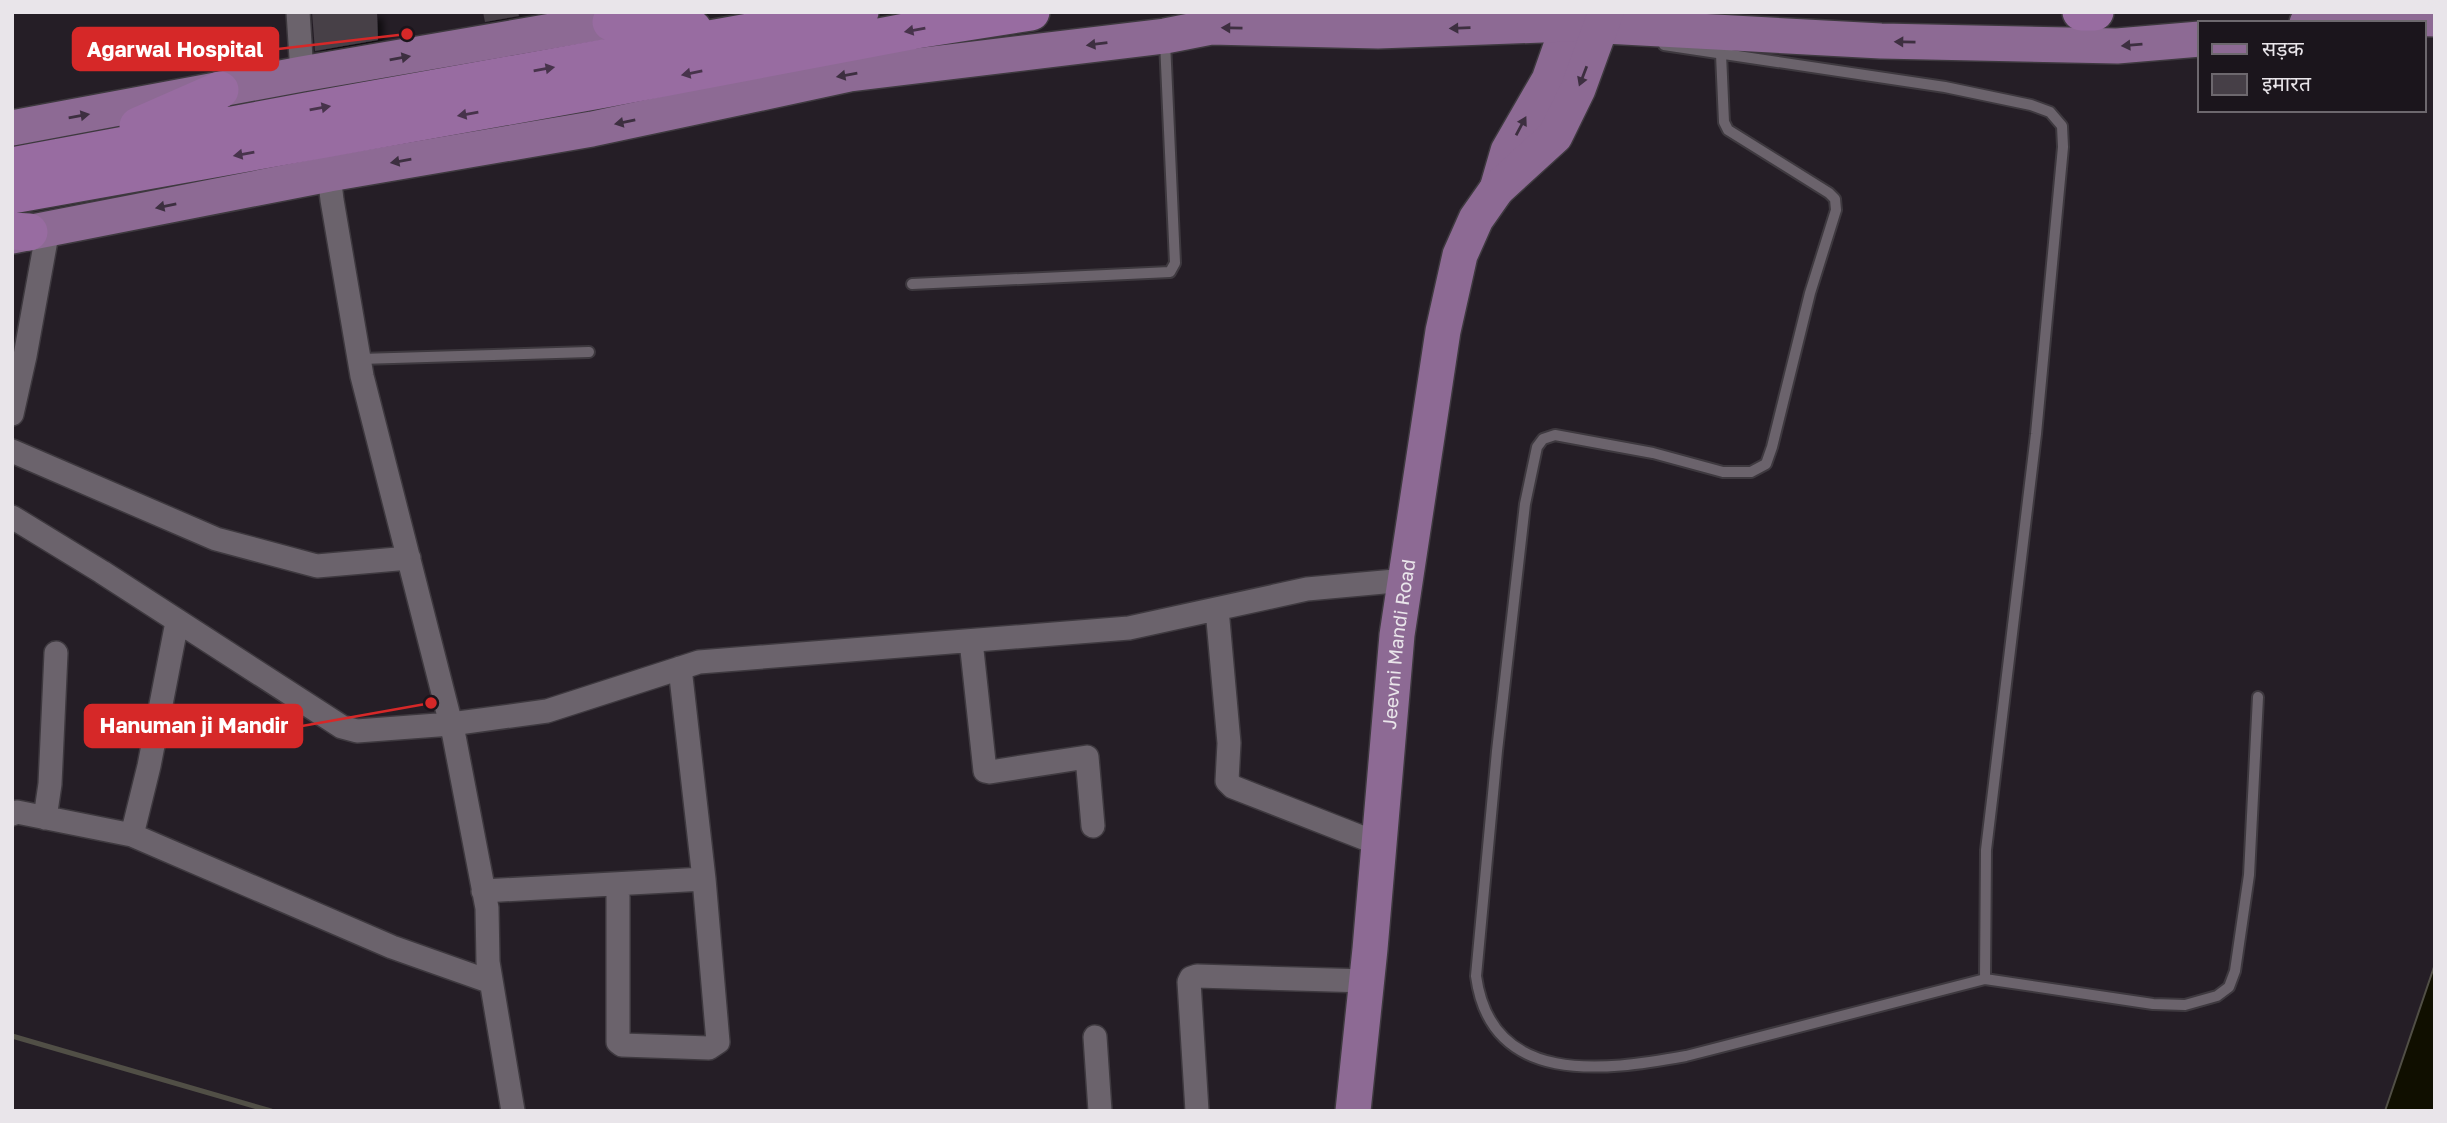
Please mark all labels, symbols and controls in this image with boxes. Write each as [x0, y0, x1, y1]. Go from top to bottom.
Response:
legend [2198, 21, 2426, 112]
one-way arrow [1221, 22, 1243, 34]
one-way arrow [1449, 23, 1471, 34]
one-way arrow [904, 25, 926, 36]
callout: Agarwal Hospital [73, 28, 278, 70]
text: सड़क [2262, 35, 2304, 61]
text: Agarwal Hospital [87, 36, 263, 62]
one-way arrow [1894, 36, 1916, 48]
one-way arrow [1086, 39, 1108, 50]
one-way arrow [2121, 40, 2143, 51]
one-way arrow [389, 52, 411, 63]
one-way arrow [533, 63, 555, 74]
one-way arrow [1577, 66, 1588, 87]
one-way arrow [681, 67, 703, 78]
one-way arrow [836, 70, 858, 81]
text: इमारत [2262, 70, 2312, 96]
one-way arrow [309, 103, 331, 114]
one-way arrow [457, 109, 479, 120]
one-way arrow [68, 110, 90, 121]
one-way arrow [1515, 115, 1527, 135]
one-way arrow [614, 117, 636, 128]
one-way arrow [233, 149, 255, 160]
one-way arrow [390, 156, 412, 167]
one-way arrow [155, 200, 177, 211]
street label: Jeevni Mandi Road [1377, 557, 1419, 730]
callout: Hanuman ji Mandir [85, 705, 302, 747]
text: Hanuman ji Mandir [99, 712, 289, 738]

